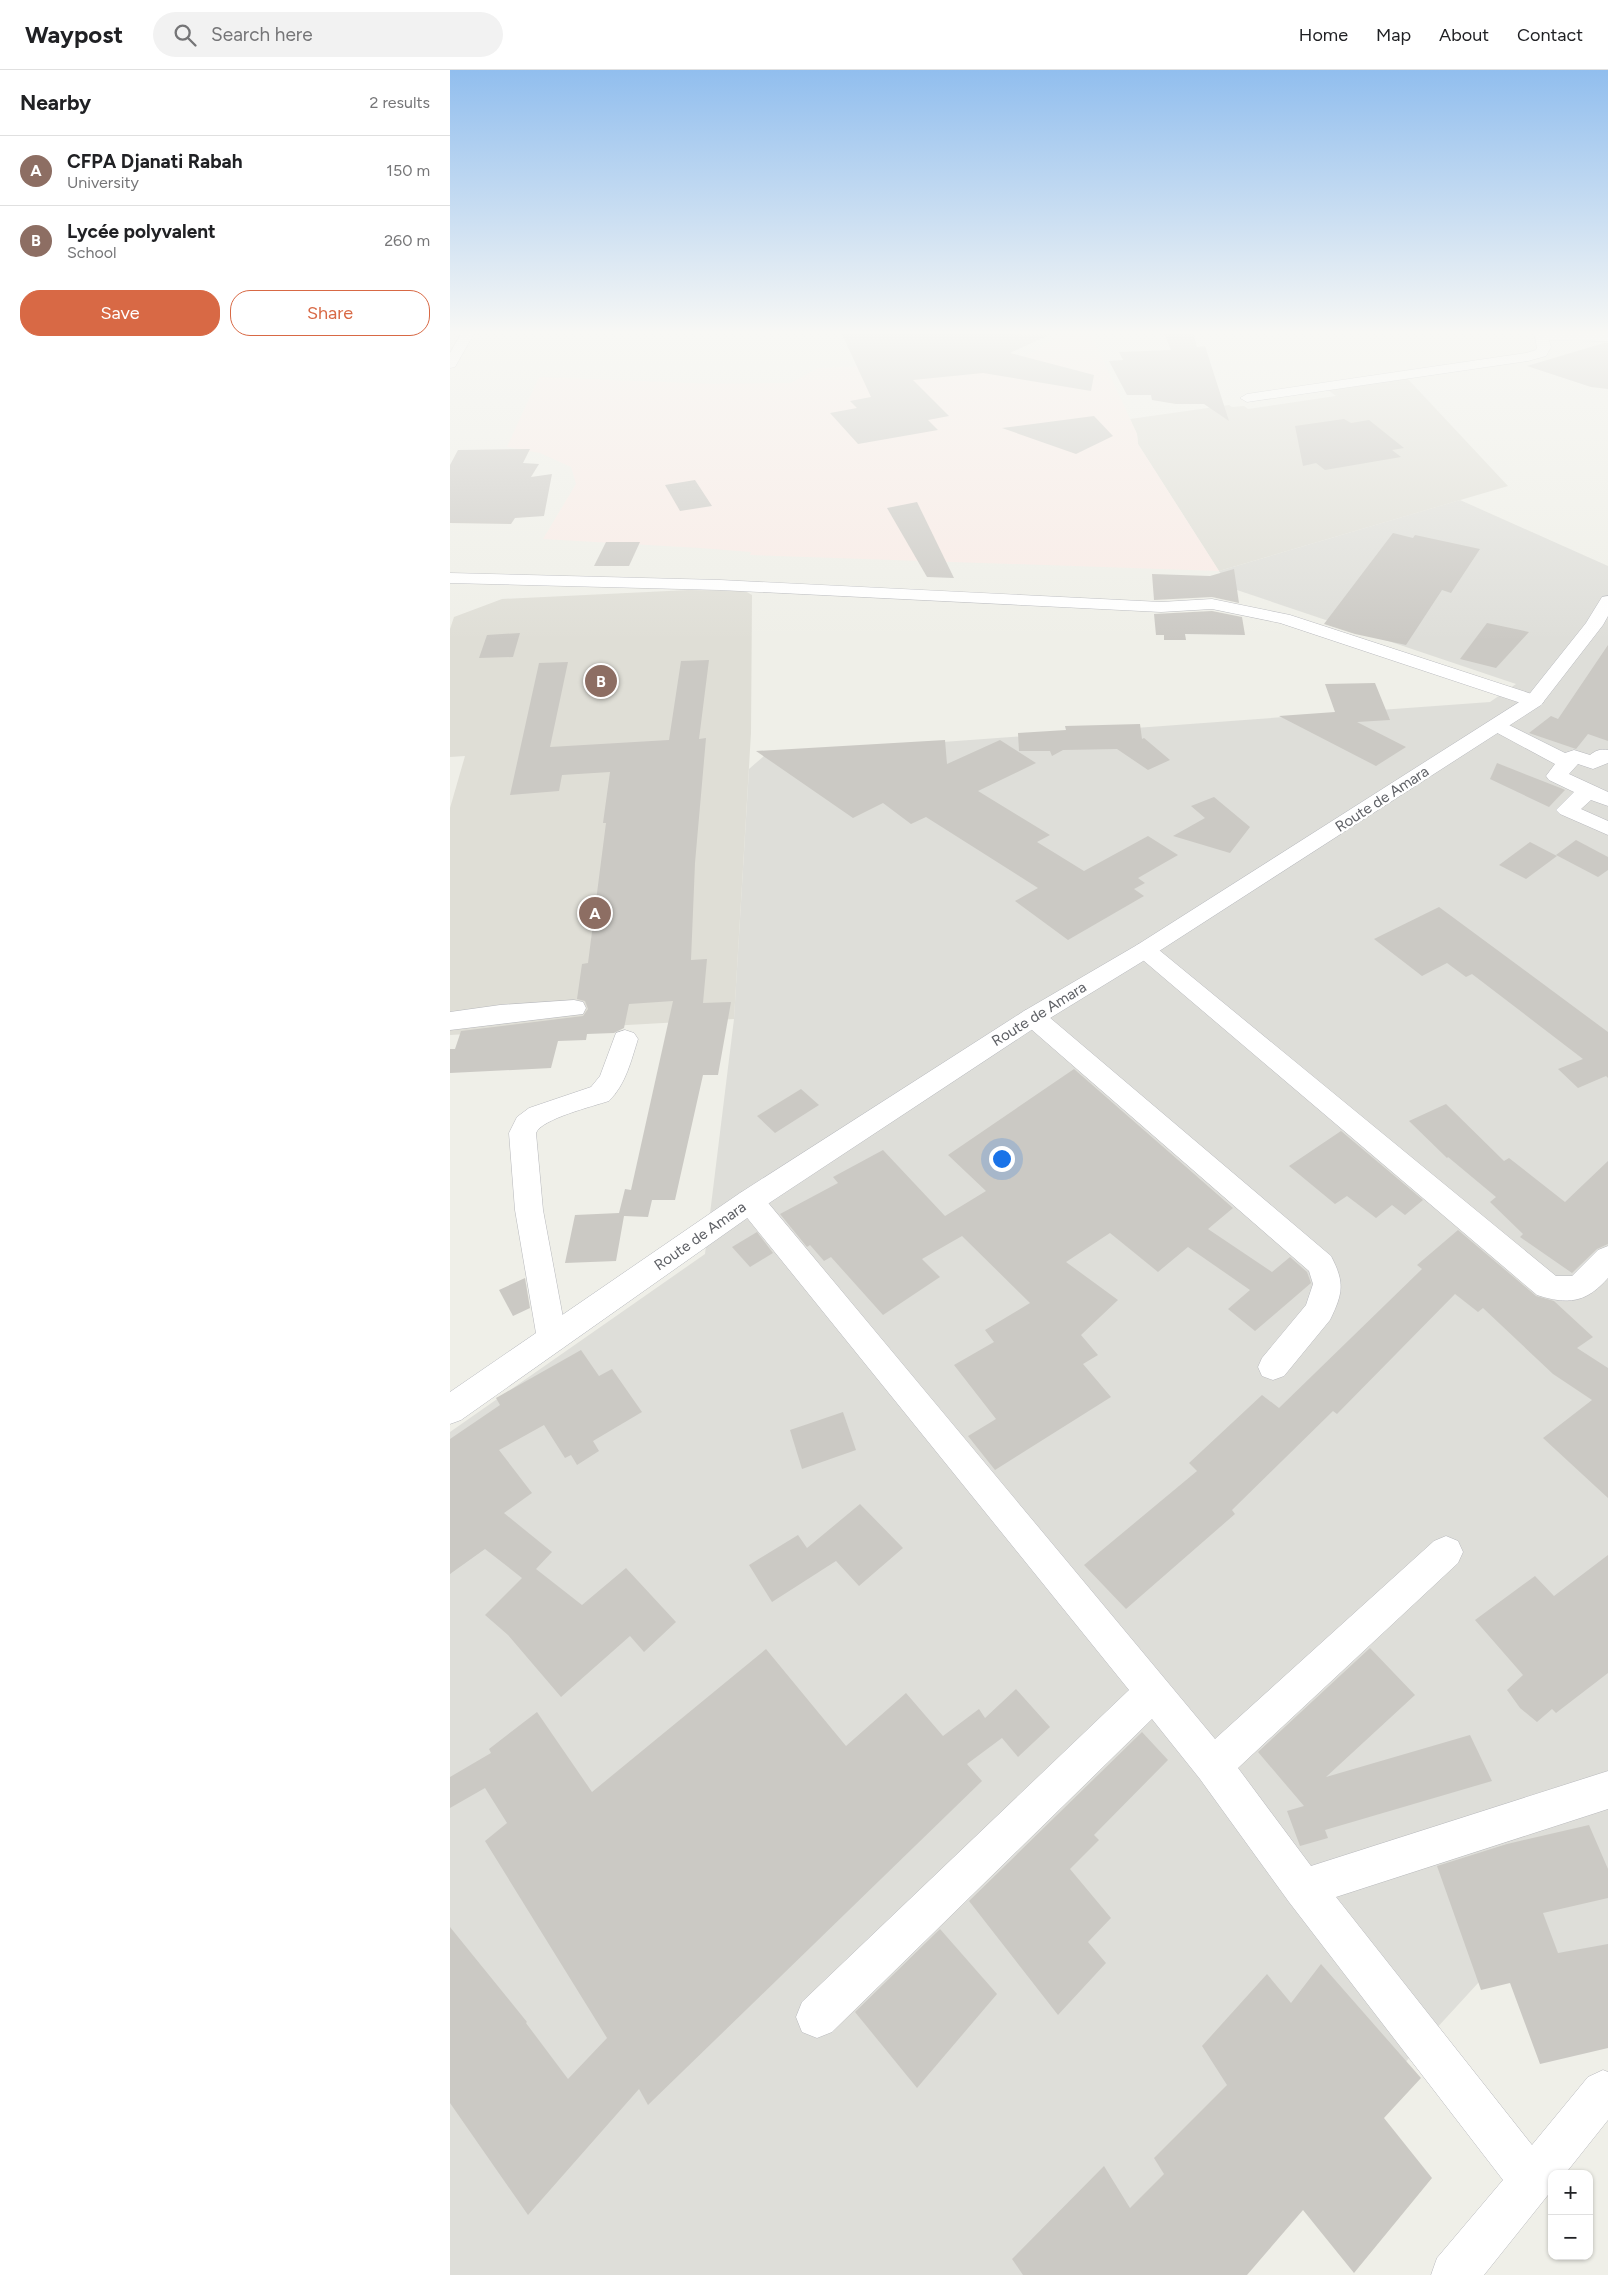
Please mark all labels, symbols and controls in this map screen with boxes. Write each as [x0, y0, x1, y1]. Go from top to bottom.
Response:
search box [153, 12, 503, 57]
text: Waypost [25, 20, 123, 49]
icon: search [171, 21, 199, 49]
text: Search here [211, 23, 313, 46]
text: Home [1299, 24, 1348, 46]
text: Map [1376, 24, 1411, 46]
text: About [1439, 24, 1489, 46]
text: Contact [1517, 24, 1583, 46]
text: Nearby [20, 90, 91, 115]
text: 2 results [370, 93, 430, 112]
text: CFPA Djanati Rabah [67, 150, 243, 173]
text: A [30, 161, 42, 180]
text: 150 m [386, 161, 430, 180]
text: University [67, 173, 139, 192]
text: Lycée polyvalent [67, 220, 216, 243]
text: B [31, 231, 41, 250]
text: 260 m [384, 231, 430, 250]
text: School [67, 243, 117, 262]
button: Save [20, 290, 220, 336]
button: Share [230, 290, 430, 336]
pin: B [585, 662, 617, 700]
street label: Route de Amara [1332, 762, 1432, 836]
pin: A [579, 894, 611, 932]
street label: Route de Amara [988, 978, 1090, 1050]
your location [989, 1146, 1015, 1172]
street label: Route de Amara [651, 1198, 749, 1274]
map controls [1548, 2170, 1593, 2260]
button: + [1548, 2170, 1593, 2215]
button: − [1548, 2215, 1593, 2260]

